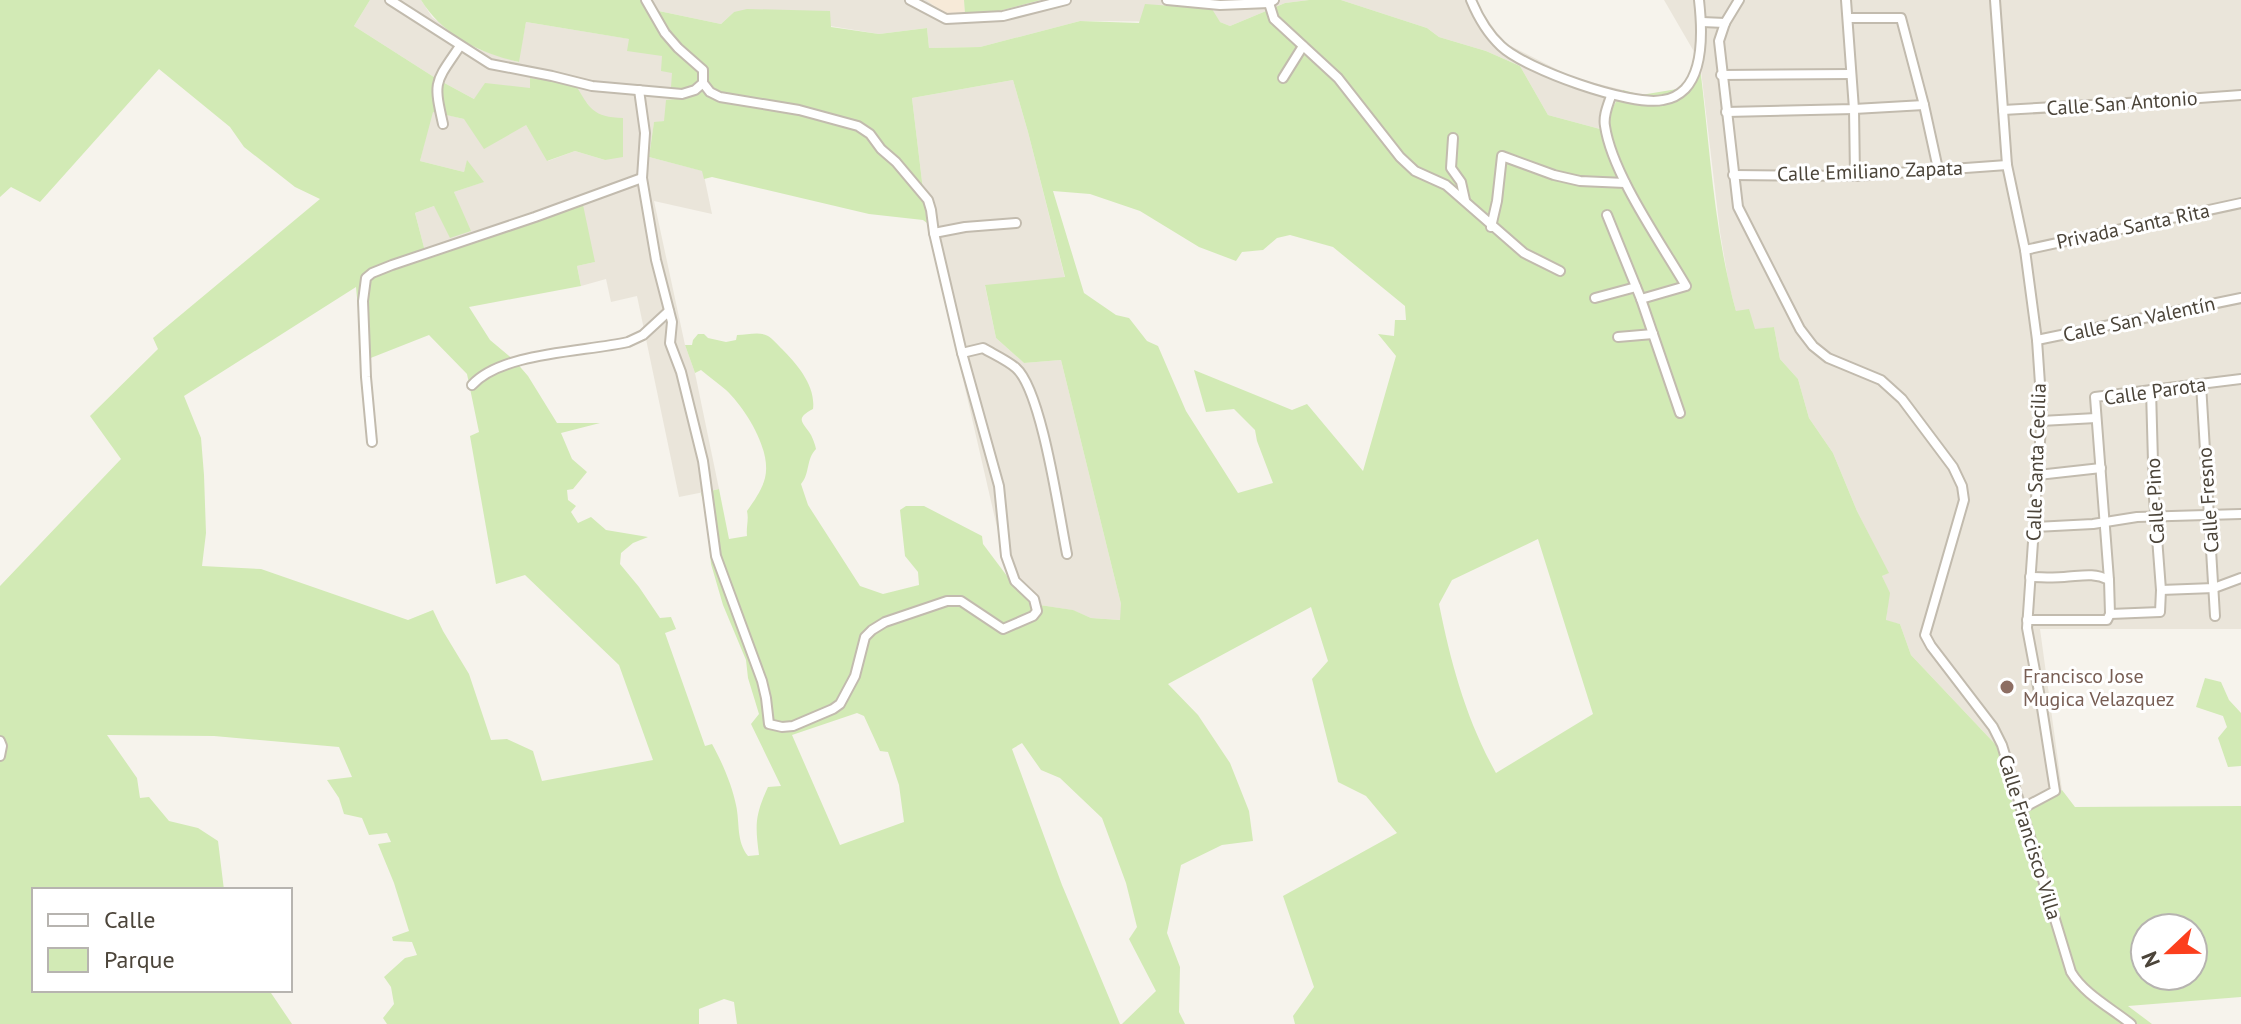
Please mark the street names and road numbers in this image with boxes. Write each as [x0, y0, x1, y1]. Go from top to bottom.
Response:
street label: Calle San Antonio [2046, 85, 2198, 121]
street label: Calle Emiliano Zapata [1777, 155, 1963, 187]
street label: Privada Santa Rita [2054, 197, 2212, 255]
street label: Calle San Valentín [2061, 290, 2217, 348]
street label: Calle Parota [2102, 371, 2208, 411]
street label: Calle Santa Cecilia [2020, 383, 2052, 541]
street label: Calle Fresno [2191, 446, 2225, 554]
street label: Calle Pino [2140, 457, 2170, 545]
street label: Calle Francisco Villa [1993, 751, 2067, 923]

